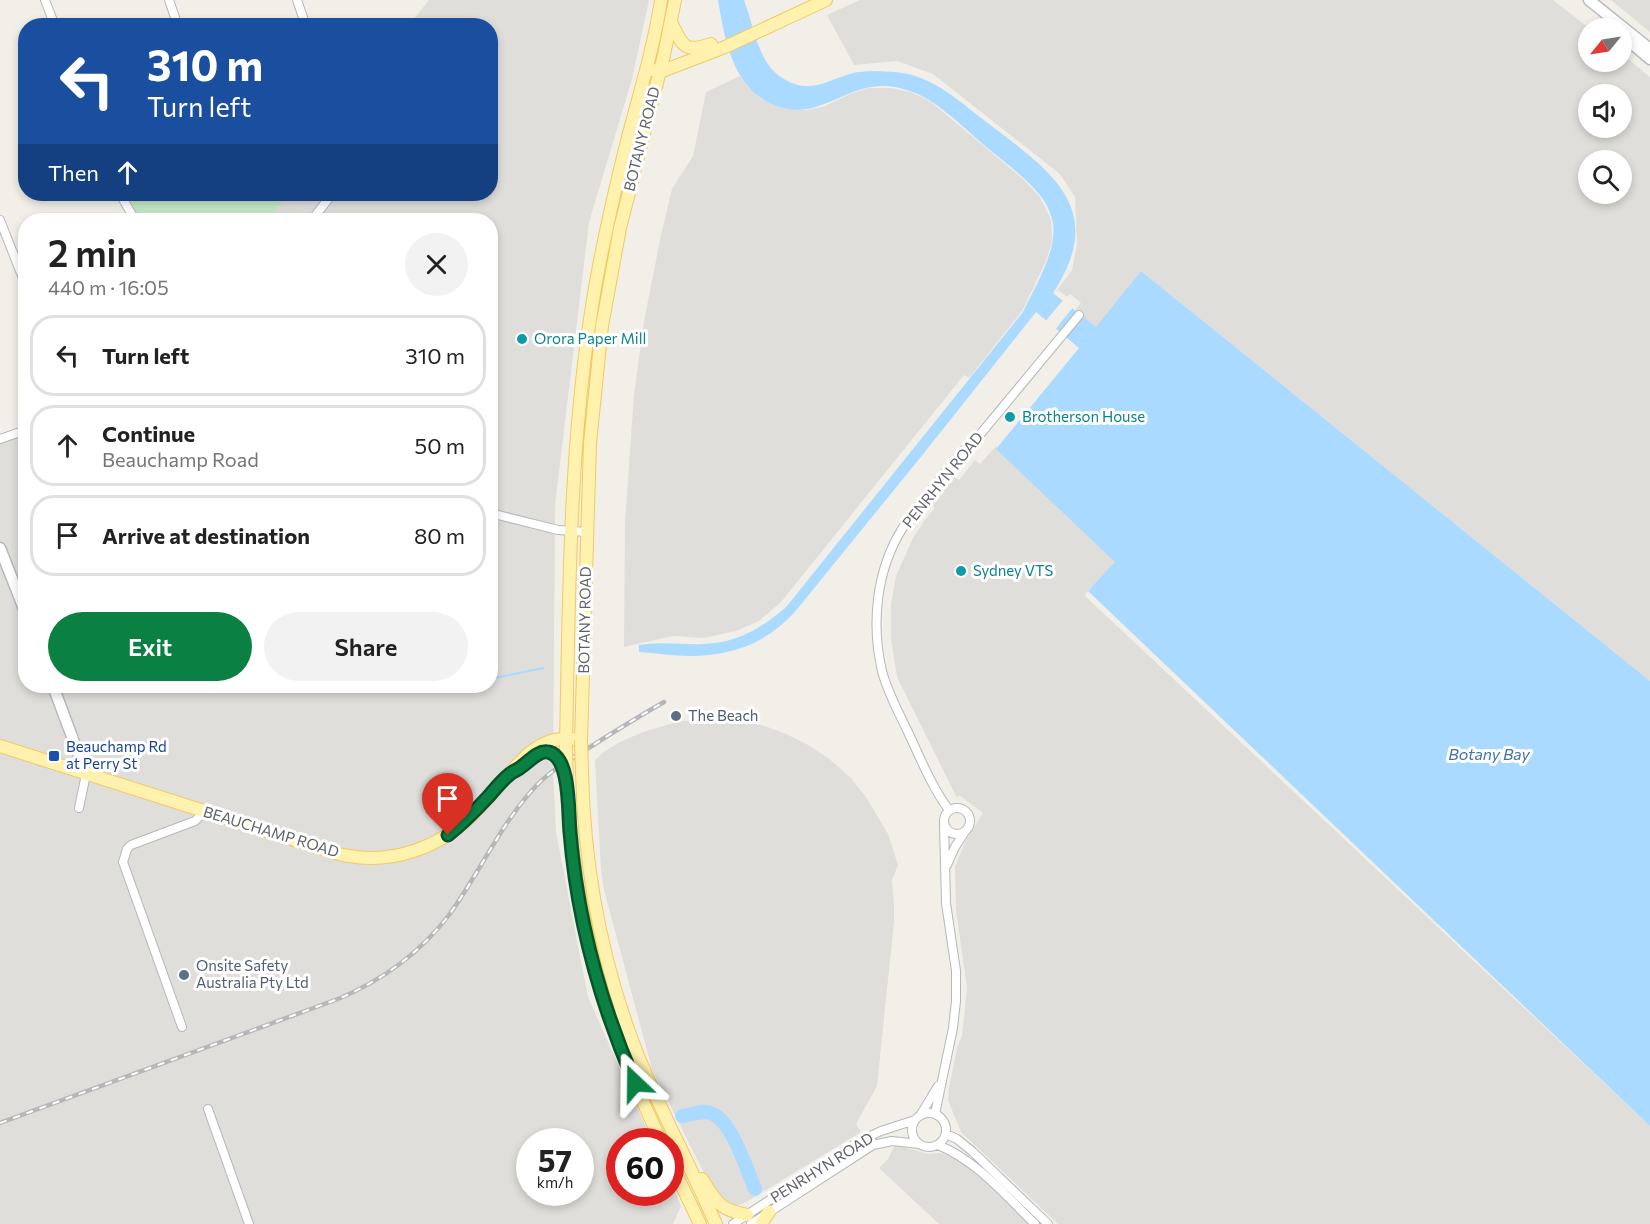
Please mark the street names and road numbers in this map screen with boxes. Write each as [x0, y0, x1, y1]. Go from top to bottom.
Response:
street label: BOTANY ROAD [619, 85, 663, 193]
street label: PENRHYN ROAD [898, 428, 986, 531]
street label: BOTANY ROAD [574, 566, 594, 674]
street label: BEAUCHAMP ROAD [201, 802, 341, 860]
street label: PENRHYN ROAD [767, 1128, 876, 1206]

